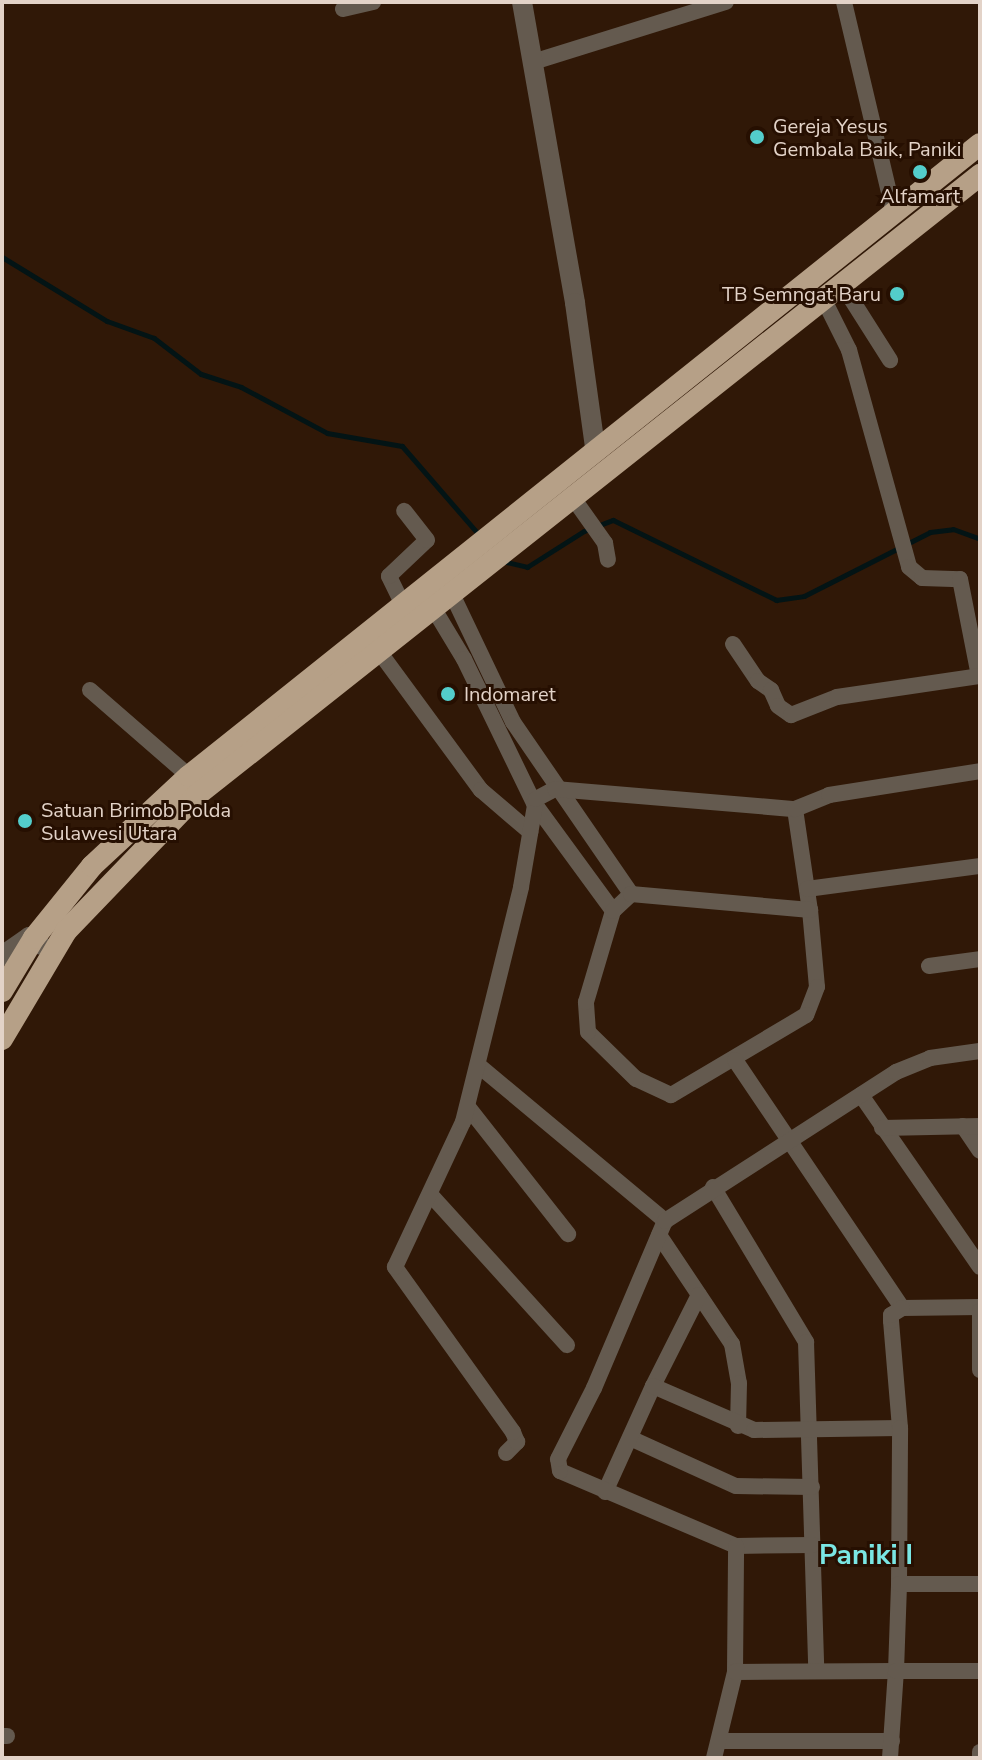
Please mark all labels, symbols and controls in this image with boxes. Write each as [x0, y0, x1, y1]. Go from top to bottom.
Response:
place label: Gereja Yesus Gembala Baik, Paniki [773, 114, 961, 161]
marker: Gereja Yesus Gembala Baik, Paniki [748, 128, 766, 146]
marker: Alfamart [911, 163, 929, 181]
place label: Alfamart [880, 184, 960, 208]
place label: TB Semngat Baru [722, 282, 881, 306]
marker: TB Semngat Baru [888, 285, 906, 303]
place label: Indomaret [464, 682, 556, 706]
marker: Indomaret [439, 685, 457, 703]
place label: Satuan Brimob Polda Sulawesi Utara [41, 798, 231, 845]
marker: Satuan Brimob Polda Sulawesi Utara [16, 812, 34, 830]
district label: Paniki I [819, 1538, 913, 1572]

